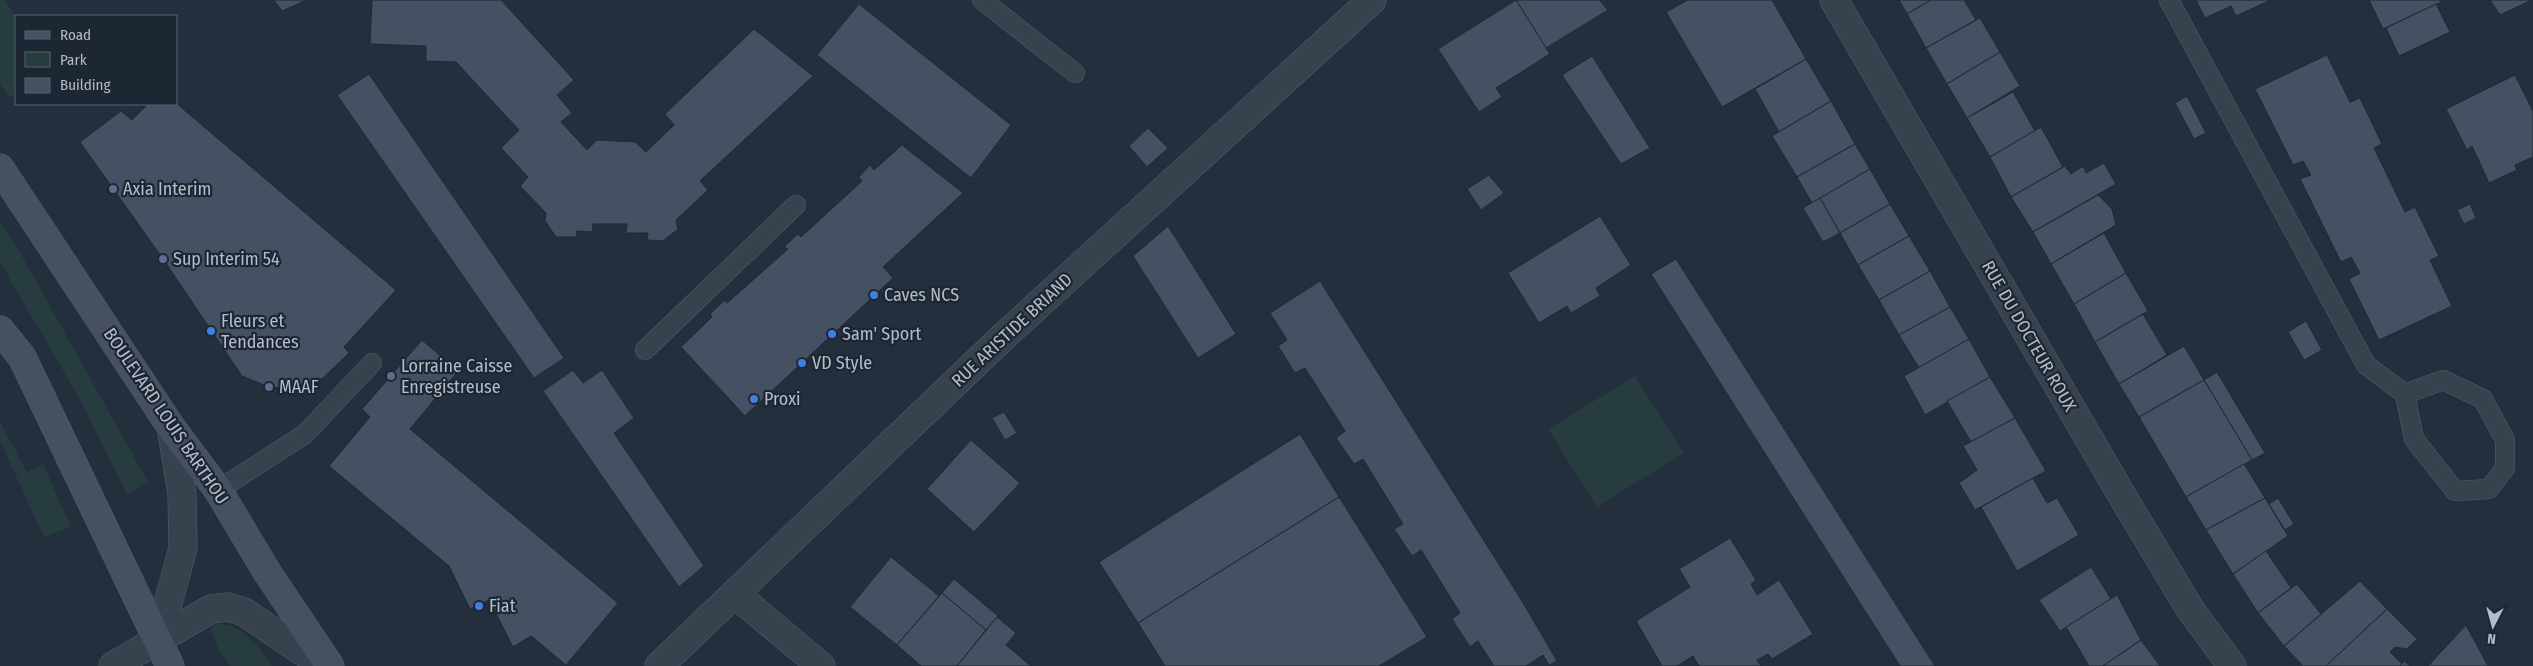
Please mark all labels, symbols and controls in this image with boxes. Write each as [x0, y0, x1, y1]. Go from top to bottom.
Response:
legend [15, 15, 178, 105]
text: Road [60, 26, 91, 44]
text: Park [60, 51, 87, 69]
text: Building [60, 76, 111, 94]
place label: Axia Interim [123, 178, 211, 200]
marker: Axia Interim [107, 183, 119, 195]
place label: Sup Interim 54 [173, 248, 280, 270]
marker: Sup Interim 54 [157, 253, 169, 265]
street label: RUE DU DOCTEUR ROUX [1977, 257, 2081, 416]
street label: RUE ARISTIDE BRIAND [947, 268, 1077, 392]
place label: Caves NCS [884, 284, 959, 306]
marker: Caves NCS [868, 289, 880, 301]
place label: Fleurs et Tendances [221, 310, 299, 353]
place label: Sam' Sport [842, 323, 922, 345]
street label: BOULEVARD LOUIS BARTHOU [99, 324, 233, 508]
marker: Fleurs et Tendances [205, 325, 217, 337]
marker: Sam' Sport [826, 328, 838, 340]
place label: VD Style [812, 352, 872, 374]
place label: Lorraine Caisse Enregistreuse [401, 355, 513, 398]
marker: VD Style [796, 357, 808, 369]
marker: Lorraine Caisse Enregistreuse [385, 370, 397, 382]
place label: MAAF [279, 376, 319, 398]
marker: MAAF [263, 381, 275, 393]
place label: Proxi [764, 388, 801, 410]
marker: Proxi [748, 393, 760, 405]
place label: Fiat [489, 595, 516, 617]
marker: Fiat [473, 600, 485, 612]
north arrow [2468, 601, 2518, 651]
text: N [2487, 630, 2497, 647]

